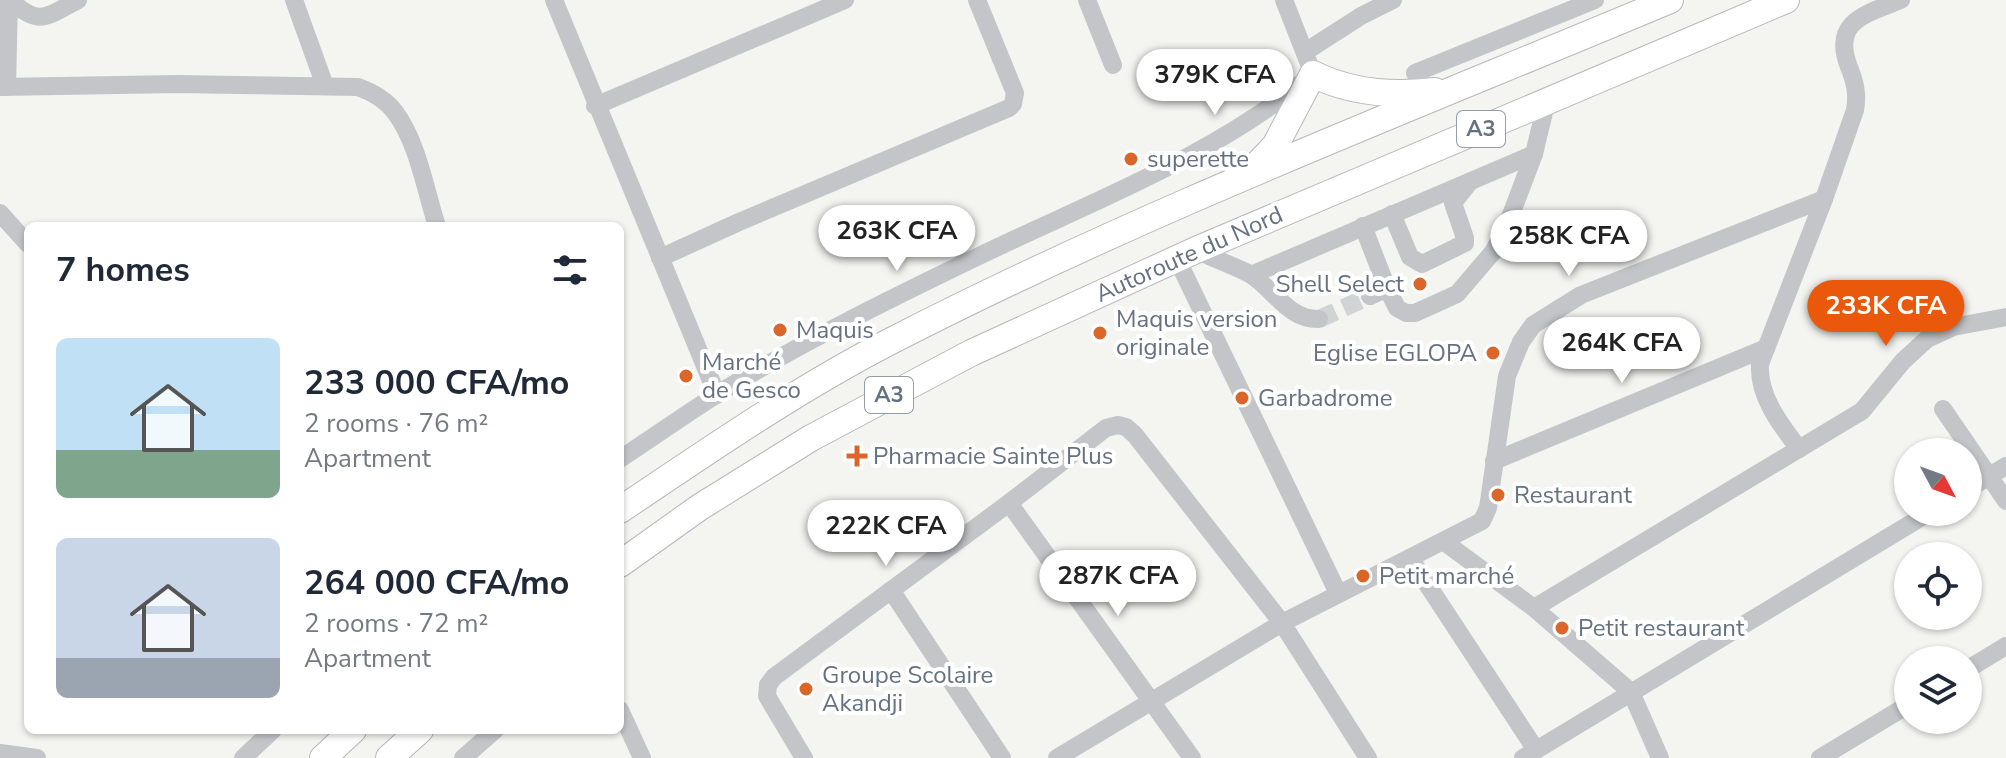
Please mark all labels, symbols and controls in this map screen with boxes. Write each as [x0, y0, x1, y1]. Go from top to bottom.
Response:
pin: 379K CFA [1132, 49, 1298, 117]
text: 379K CFA [1154, 57, 1276, 92]
road number: A3 [1457, 111, 1505, 147]
place label: superette [1147, 143, 1249, 175]
marker: superette [1122, 150, 1140, 168]
street label: Autoroute du Nord [1090, 198, 1288, 310]
pin: 263K CFA [814, 205, 980, 273]
pin: 258K CFA [1486, 210, 1652, 278]
text: 263K CFA [836, 213, 958, 248]
text: 258K CFA [1508, 218, 1630, 253]
text: 7 homes [56, 247, 190, 293]
icon: filters [548, 248, 592, 292]
place label: Shell Select [1276, 268, 1405, 300]
marker: Shell Select [1411, 275, 1429, 293]
pin: 233K CFA [1803, 280, 1969, 348]
text: 233K CFA [1825, 288, 1947, 323]
place label: Maquis version originale [1116, 303, 1278, 363]
place label: Maquis [796, 314, 874, 346]
pin: 264K CFA [1539, 317, 1705, 385]
marker: Maquis [771, 321, 789, 339]
marker: Maquis version originale [1091, 324, 1109, 342]
text: 264K CFA [1561, 325, 1683, 360]
place label: Eglise EGLOPA [1313, 337, 1477, 369]
marker: Eglise EGLOPA [1484, 344, 1502, 362]
place label: Marché de Gesco [702, 346, 801, 406]
text: 233 000 CFA/mo [304, 360, 569, 406]
marker: Marché de Gesco [677, 367, 695, 385]
icon: home [120, 370, 216, 466]
road number: A3 [865, 377, 913, 413]
place label: Garbadrome [1258, 382, 1393, 414]
marker: Garbadrome [1233, 389, 1251, 407]
text: 2 rooms · 76 m² [304, 406, 488, 441]
north arrow [1894, 438, 1982, 526]
map controls [1894, 438, 1982, 734]
place label: Pharmacie Sainte Plus [873, 440, 1113, 472]
text: Apartment [304, 441, 431, 476]
marker: Pharmacie Sainte Plus [848, 447, 866, 465]
place label: Restaurant [1514, 479, 1632, 511]
marker: Restaurant [1489, 486, 1507, 504]
pin: 222K CFA [803, 500, 969, 568]
text: 222K CFA [825, 508, 947, 543]
button: locate [1894, 542, 1982, 630]
pin: 287K CFA [1035, 550, 1201, 618]
text: 287K CFA [1057, 558, 1179, 593]
text: 264 000 CFA/mo [304, 560, 569, 606]
place label: Petit marché [1379, 560, 1514, 592]
marker: Petit marché [1354, 567, 1372, 585]
icon: home [120, 570, 216, 666]
text: 2 rooms · 72 m² [304, 606, 488, 641]
place label: Petit restaurant [1578, 612, 1745, 644]
marker: Petit restaurant [1553, 619, 1571, 637]
text: Apartment [304, 641, 431, 676]
button: layers [1894, 646, 1982, 734]
place label: Groupe Scolaire Akandji [822, 659, 993, 719]
marker: Groupe Scolaire Akandji [797, 680, 815, 698]

